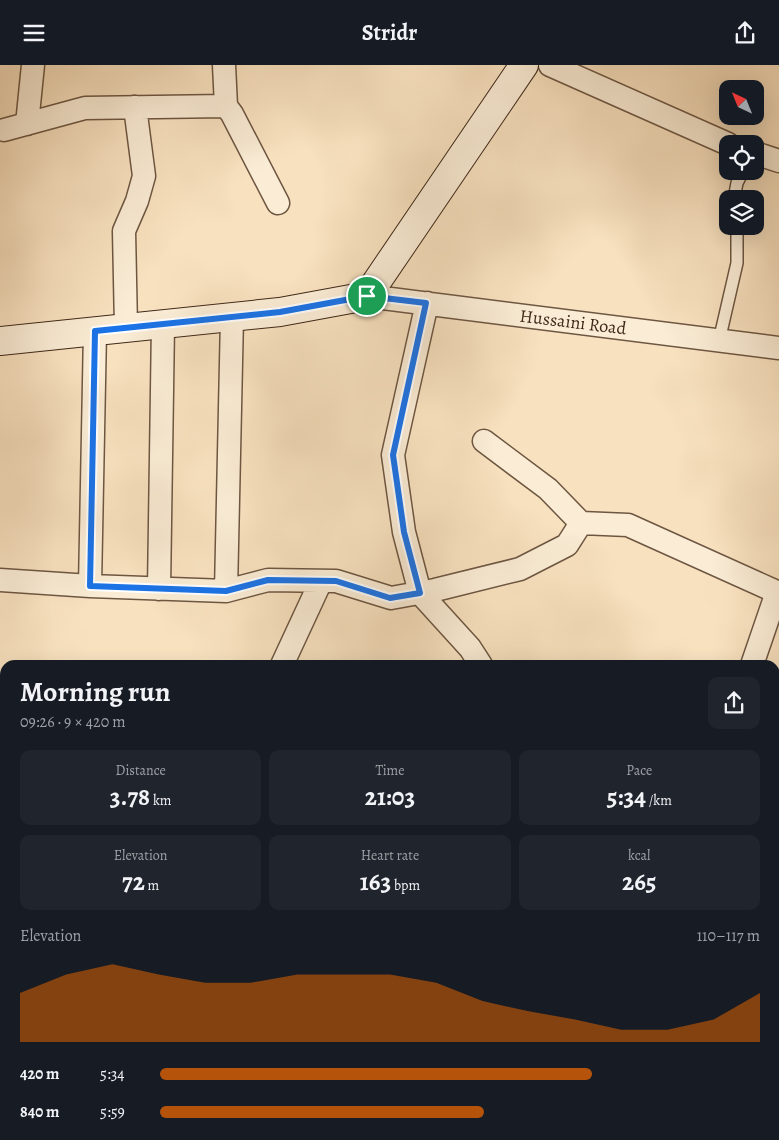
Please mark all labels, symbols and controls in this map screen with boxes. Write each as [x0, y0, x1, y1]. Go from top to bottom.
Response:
text: Stridr [362, 18, 417, 48]
icon: menu [20, 19, 48, 47]
icon: share [731, 19, 759, 47]
north arrow [719, 80, 764, 125]
map controls [719, 80, 764, 235]
button: locate [719, 135, 764, 180]
button: layers [719, 190, 764, 235]
pin [346, 275, 388, 317]
icon: arrive [353, 282, 381, 310]
street label: Hussaini Road [518, 304, 628, 340]
text: Morning run [20, 673, 170, 711]
button: share [708, 677, 760, 729]
text: 09:26 · 9 × 420 m [20, 711, 126, 733]
text: Distance [116, 761, 166, 780]
text: Time [375, 761, 405, 780]
text: Pace [626, 761, 652, 780]
text: 3.78 [110, 780, 150, 814]
text: 21:03 [365, 780, 415, 814]
text: 5:34 [607, 780, 646, 814]
text: km [150, 791, 172, 810]
text: /km [646, 791, 672, 810]
text: Elevation [114, 846, 168, 865]
text: Heart rate [361, 846, 419, 865]
text: kcal [628, 846, 651, 865]
text: 72 [122, 865, 145, 899]
text: 163 [360, 865, 391, 899]
text: 265 [622, 865, 657, 899]
text: m [145, 876, 159, 895]
text: bpm [391, 876, 420, 895]
text: Elevation [20, 925, 81, 947]
text: 110–117 m [697, 925, 760, 947]
text: 420 m [20, 1063, 60, 1085]
text: 5:34 [100, 1063, 125, 1085]
text: 840 m [20, 1101, 59, 1123]
text: 5:59 [100, 1101, 125, 1123]

